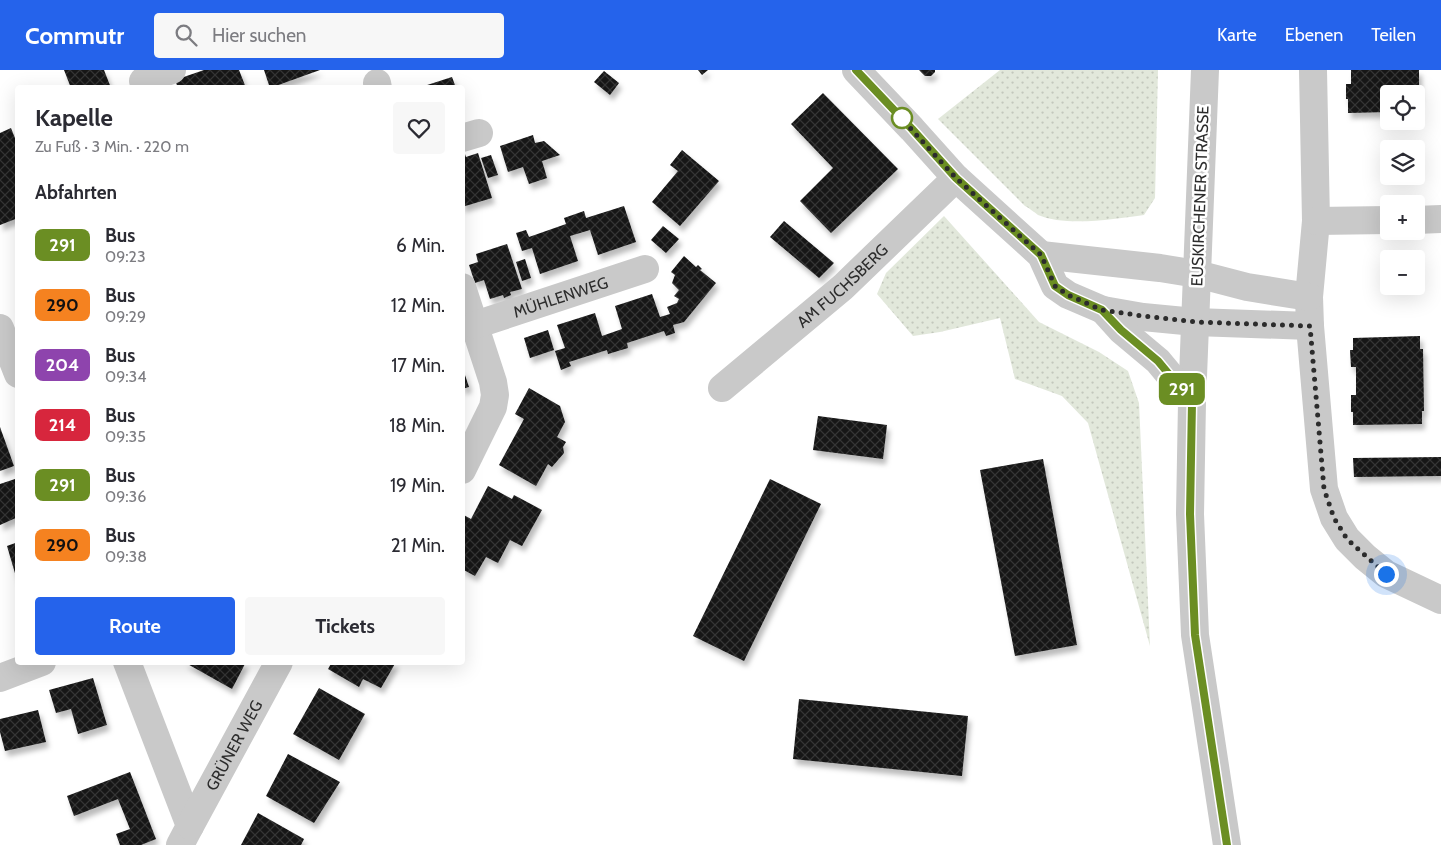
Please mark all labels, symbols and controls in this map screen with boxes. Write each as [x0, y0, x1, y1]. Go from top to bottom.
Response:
search box [154, 13, 504, 58]
text: Commutr [25, 21, 124, 50]
icon: search [172, 21, 200, 49]
text: Hier suchen [212, 24, 306, 47]
text: Karte [1217, 24, 1257, 46]
text: Ebenen [1285, 24, 1343, 46]
text: Teilen [1371, 24, 1416, 46]
map controls [1380, 85, 1425, 295]
button: locate [1380, 85, 1425, 130]
button: heart [393, 102, 445, 154]
text: Kapelle [35, 103, 113, 132]
street label: EUSKIRCHENER STRASSE [1187, 105, 1213, 287]
unlabelled marker [891, 107, 913, 129]
text: Zu Fuß · 3 Min. · 220 m [35, 137, 189, 156]
button: layers [1380, 140, 1425, 185]
text: Abfahrten [35, 181, 117, 204]
button: + [1380, 195, 1425, 240]
text: Bus [105, 224, 135, 247]
text: 291 [49, 234, 76, 256]
text: 6 Min. [396, 234, 445, 257]
street label: AM FUCHSBERG [793, 240, 892, 331]
text: 09:23 [105, 247, 146, 266]
button: − [1380, 250, 1425, 295]
street label: MÜHLENWEG [511, 272, 610, 321]
text: Bus [105, 284, 135, 307]
text: 290 [46, 294, 79, 316]
text: 12 Min. [391, 294, 445, 317]
text: 09:29 [105, 307, 146, 326]
text: Bus [105, 344, 135, 367]
text: 204 [46, 354, 79, 376]
text: 17 Min. [391, 354, 445, 377]
text: 09:34 [105, 367, 147, 386]
line badge: 291 [1153, 373, 1211, 405]
text: 291 [1169, 378, 1195, 400]
text: Bus [105, 404, 135, 427]
text: 214 [49, 414, 76, 436]
text: 18 Min. [389, 414, 445, 437]
text: 09:35 [105, 427, 146, 446]
text: Bus [105, 464, 135, 487]
text: 291 [49, 474, 76, 496]
text: 19 Min. [390, 474, 445, 497]
text: 09:36 [105, 487, 146, 506]
text: Bus [105, 524, 135, 547]
text: 290 [46, 534, 79, 556]
text: 21 Min. [391, 534, 445, 557]
text: 09:38 [105, 547, 147, 566]
your location [1374, 562, 1399, 587]
button: Route [35, 597, 235, 655]
button: Tickets [245, 597, 445, 655]
street label: GRÜNER WEG [202, 697, 266, 794]

